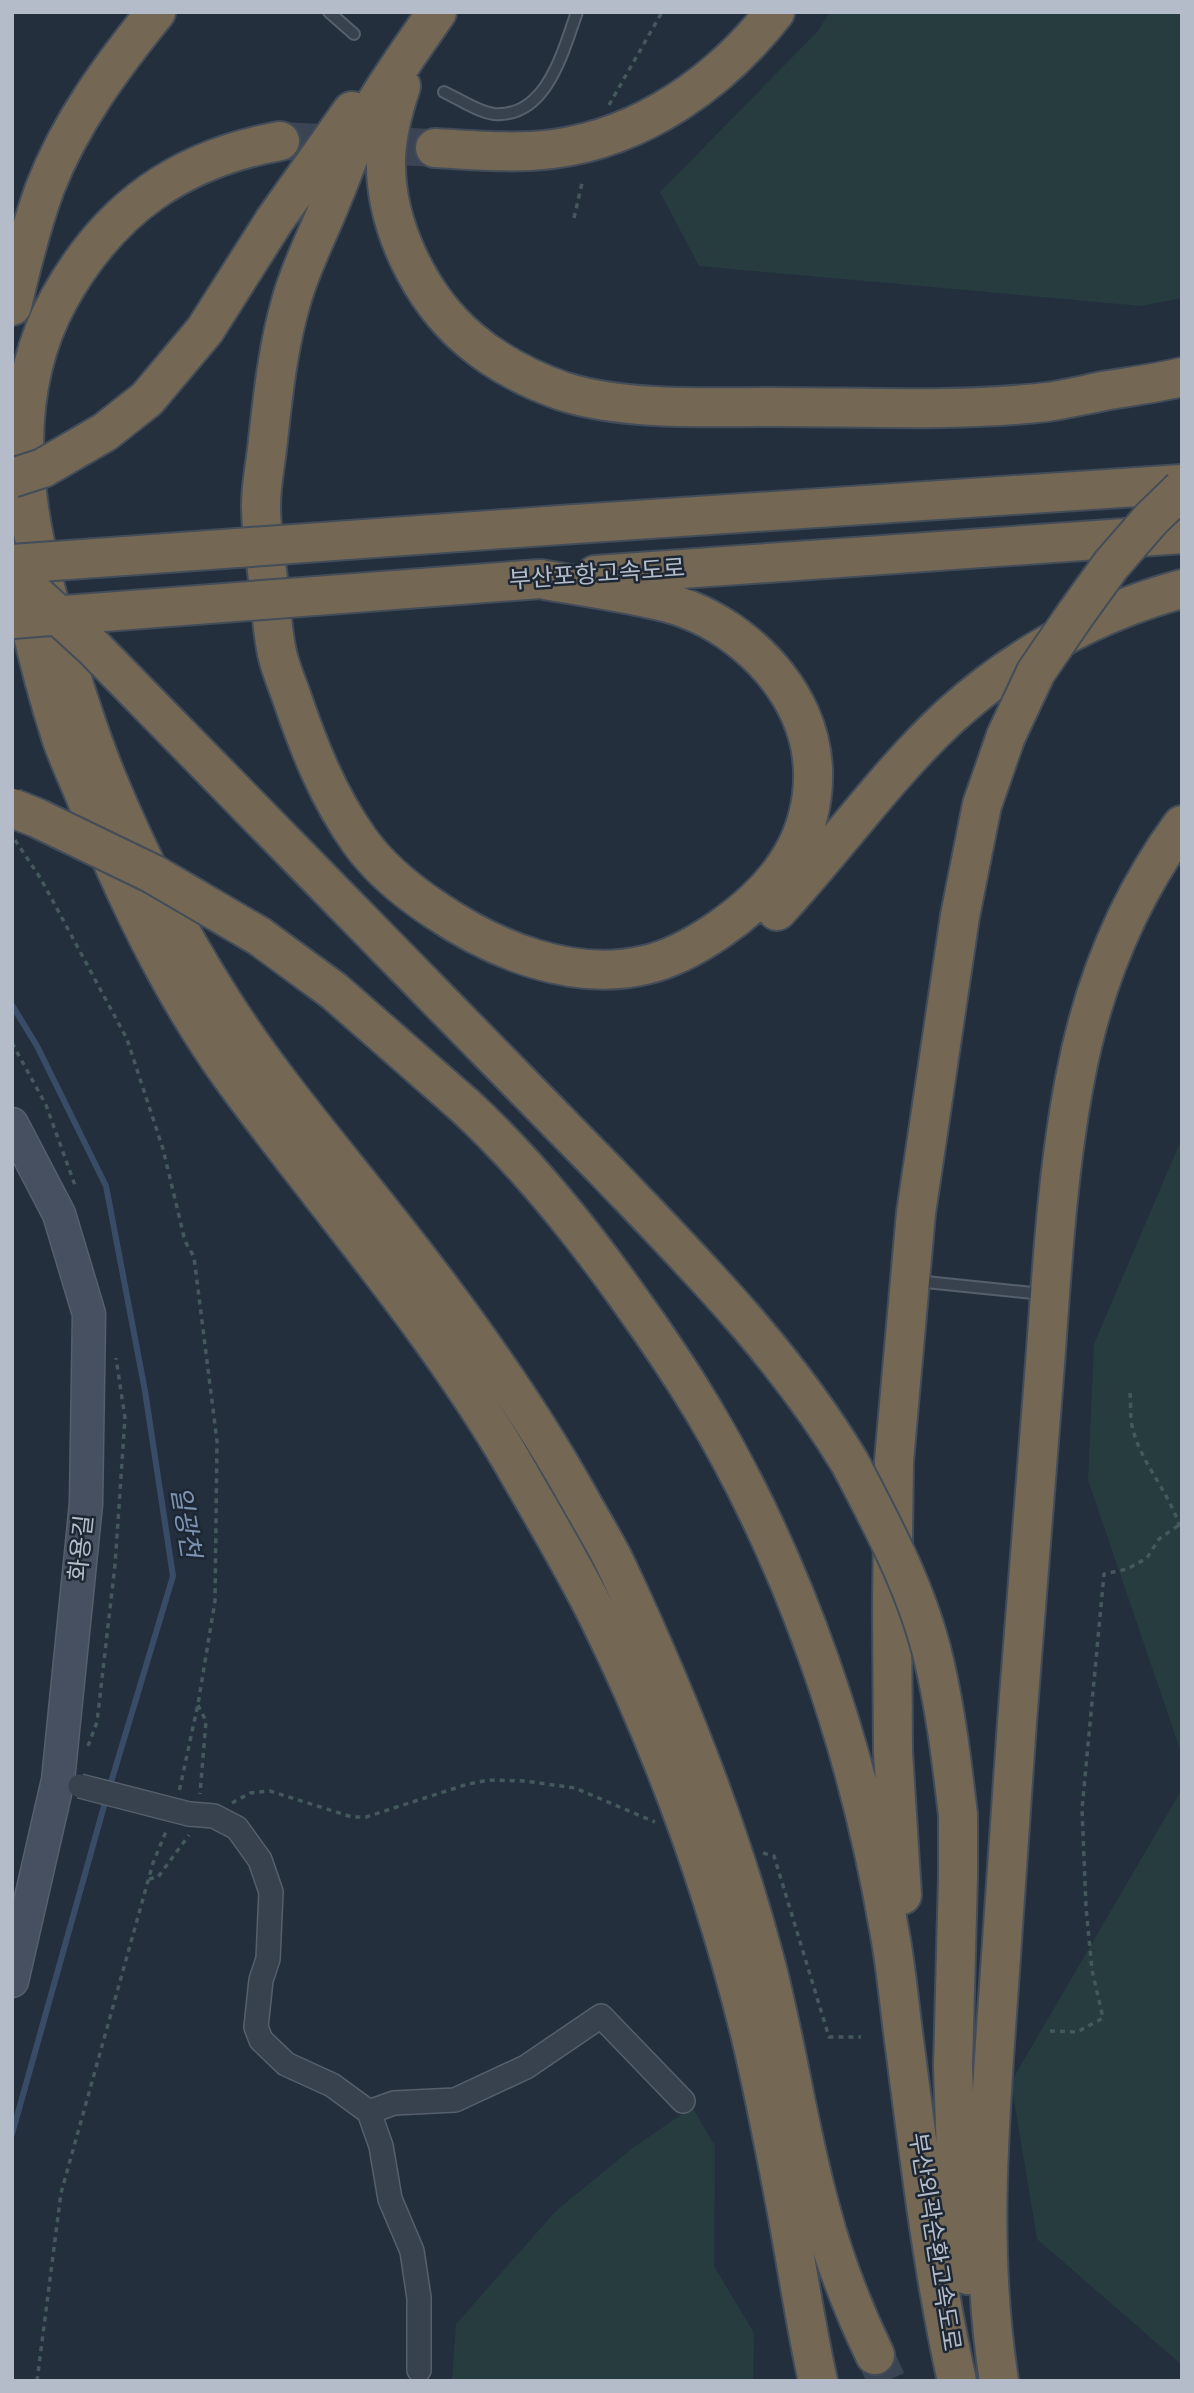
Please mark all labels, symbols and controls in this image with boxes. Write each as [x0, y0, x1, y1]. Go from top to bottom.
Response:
street label: 부산포항고속도로 [508, 556, 686, 593]
water label: 일광천 [167, 1484, 205, 1563]
street label: 화용길 [66, 1514, 97, 1582]
street label: 부산외곽순환고속도로 [905, 2131, 964, 2353]

